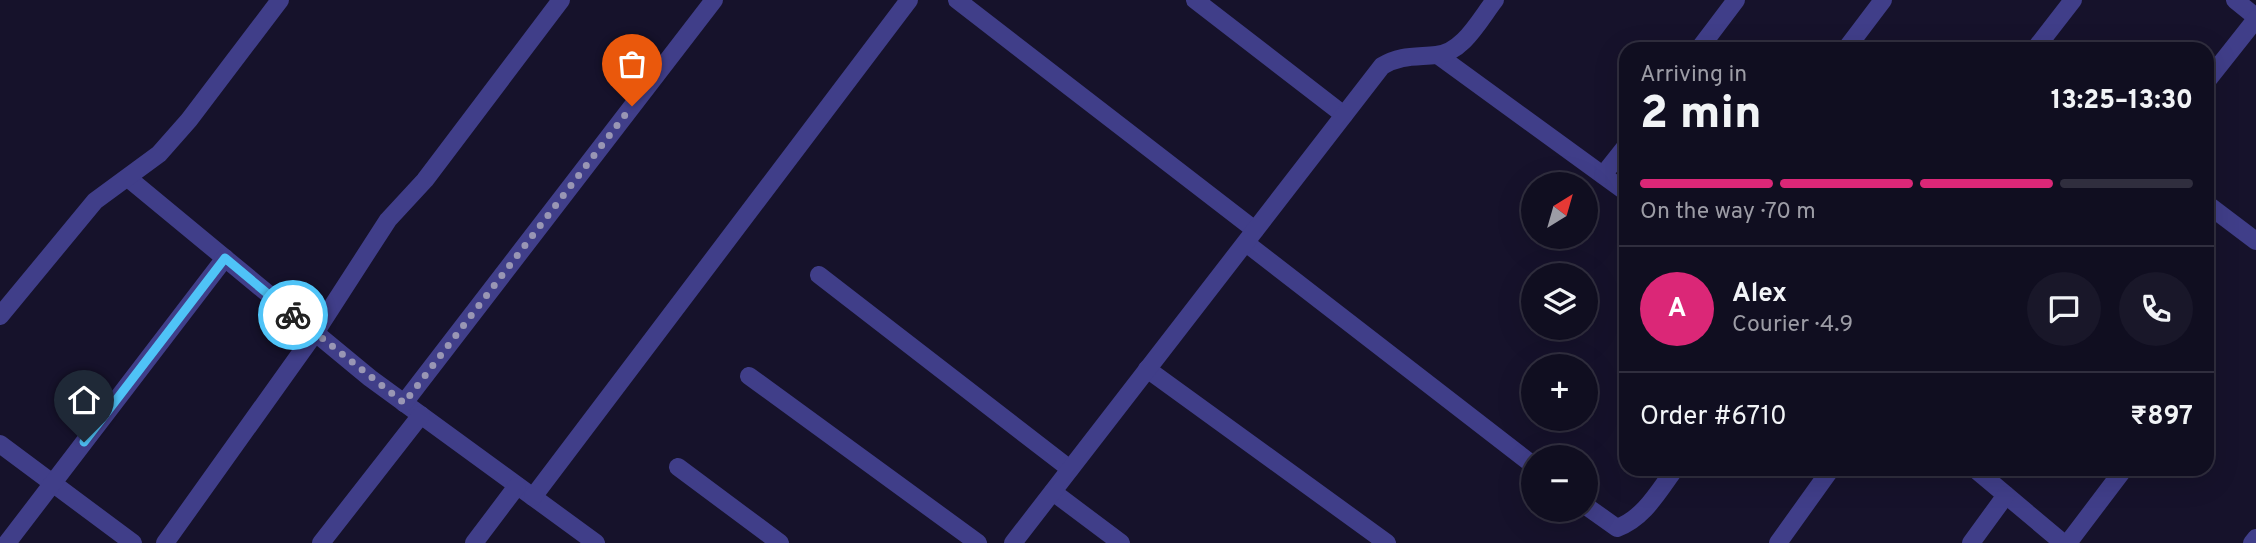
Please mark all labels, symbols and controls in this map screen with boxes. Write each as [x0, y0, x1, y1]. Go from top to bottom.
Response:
pin [602, 34, 662, 106]
icon: bag [613, 45, 651, 83]
text: Arriving in [1640, 61, 1747, 90]
text: 13:25–13:30 [2051, 85, 2193, 118]
text: 2 min [1640, 86, 1762, 145]
north arrow [1521, 172, 1598, 248]
map controls [1521, 172, 1598, 522]
text: On the way · 70 m [1640, 198, 1816, 227]
button: layers [1521, 263, 1598, 340]
button: chat [2027, 272, 2101, 346]
button: phone [2119, 272, 2193, 346]
text: Alex [1732, 278, 1787, 311]
courier [258, 280, 328, 350]
text: A [1668, 293, 1686, 326]
icon: bike [274, 296, 312, 334]
text: Courier · 4.9 [1732, 311, 1853, 340]
button: + [1521, 354, 1598, 431]
pin [54, 370, 114, 442]
icon: home [65, 381, 103, 419]
text: Order #6710 [1640, 401, 1787, 434]
text: ₹897 [2130, 401, 2193, 434]
button: − [1521, 445, 1598, 522]

